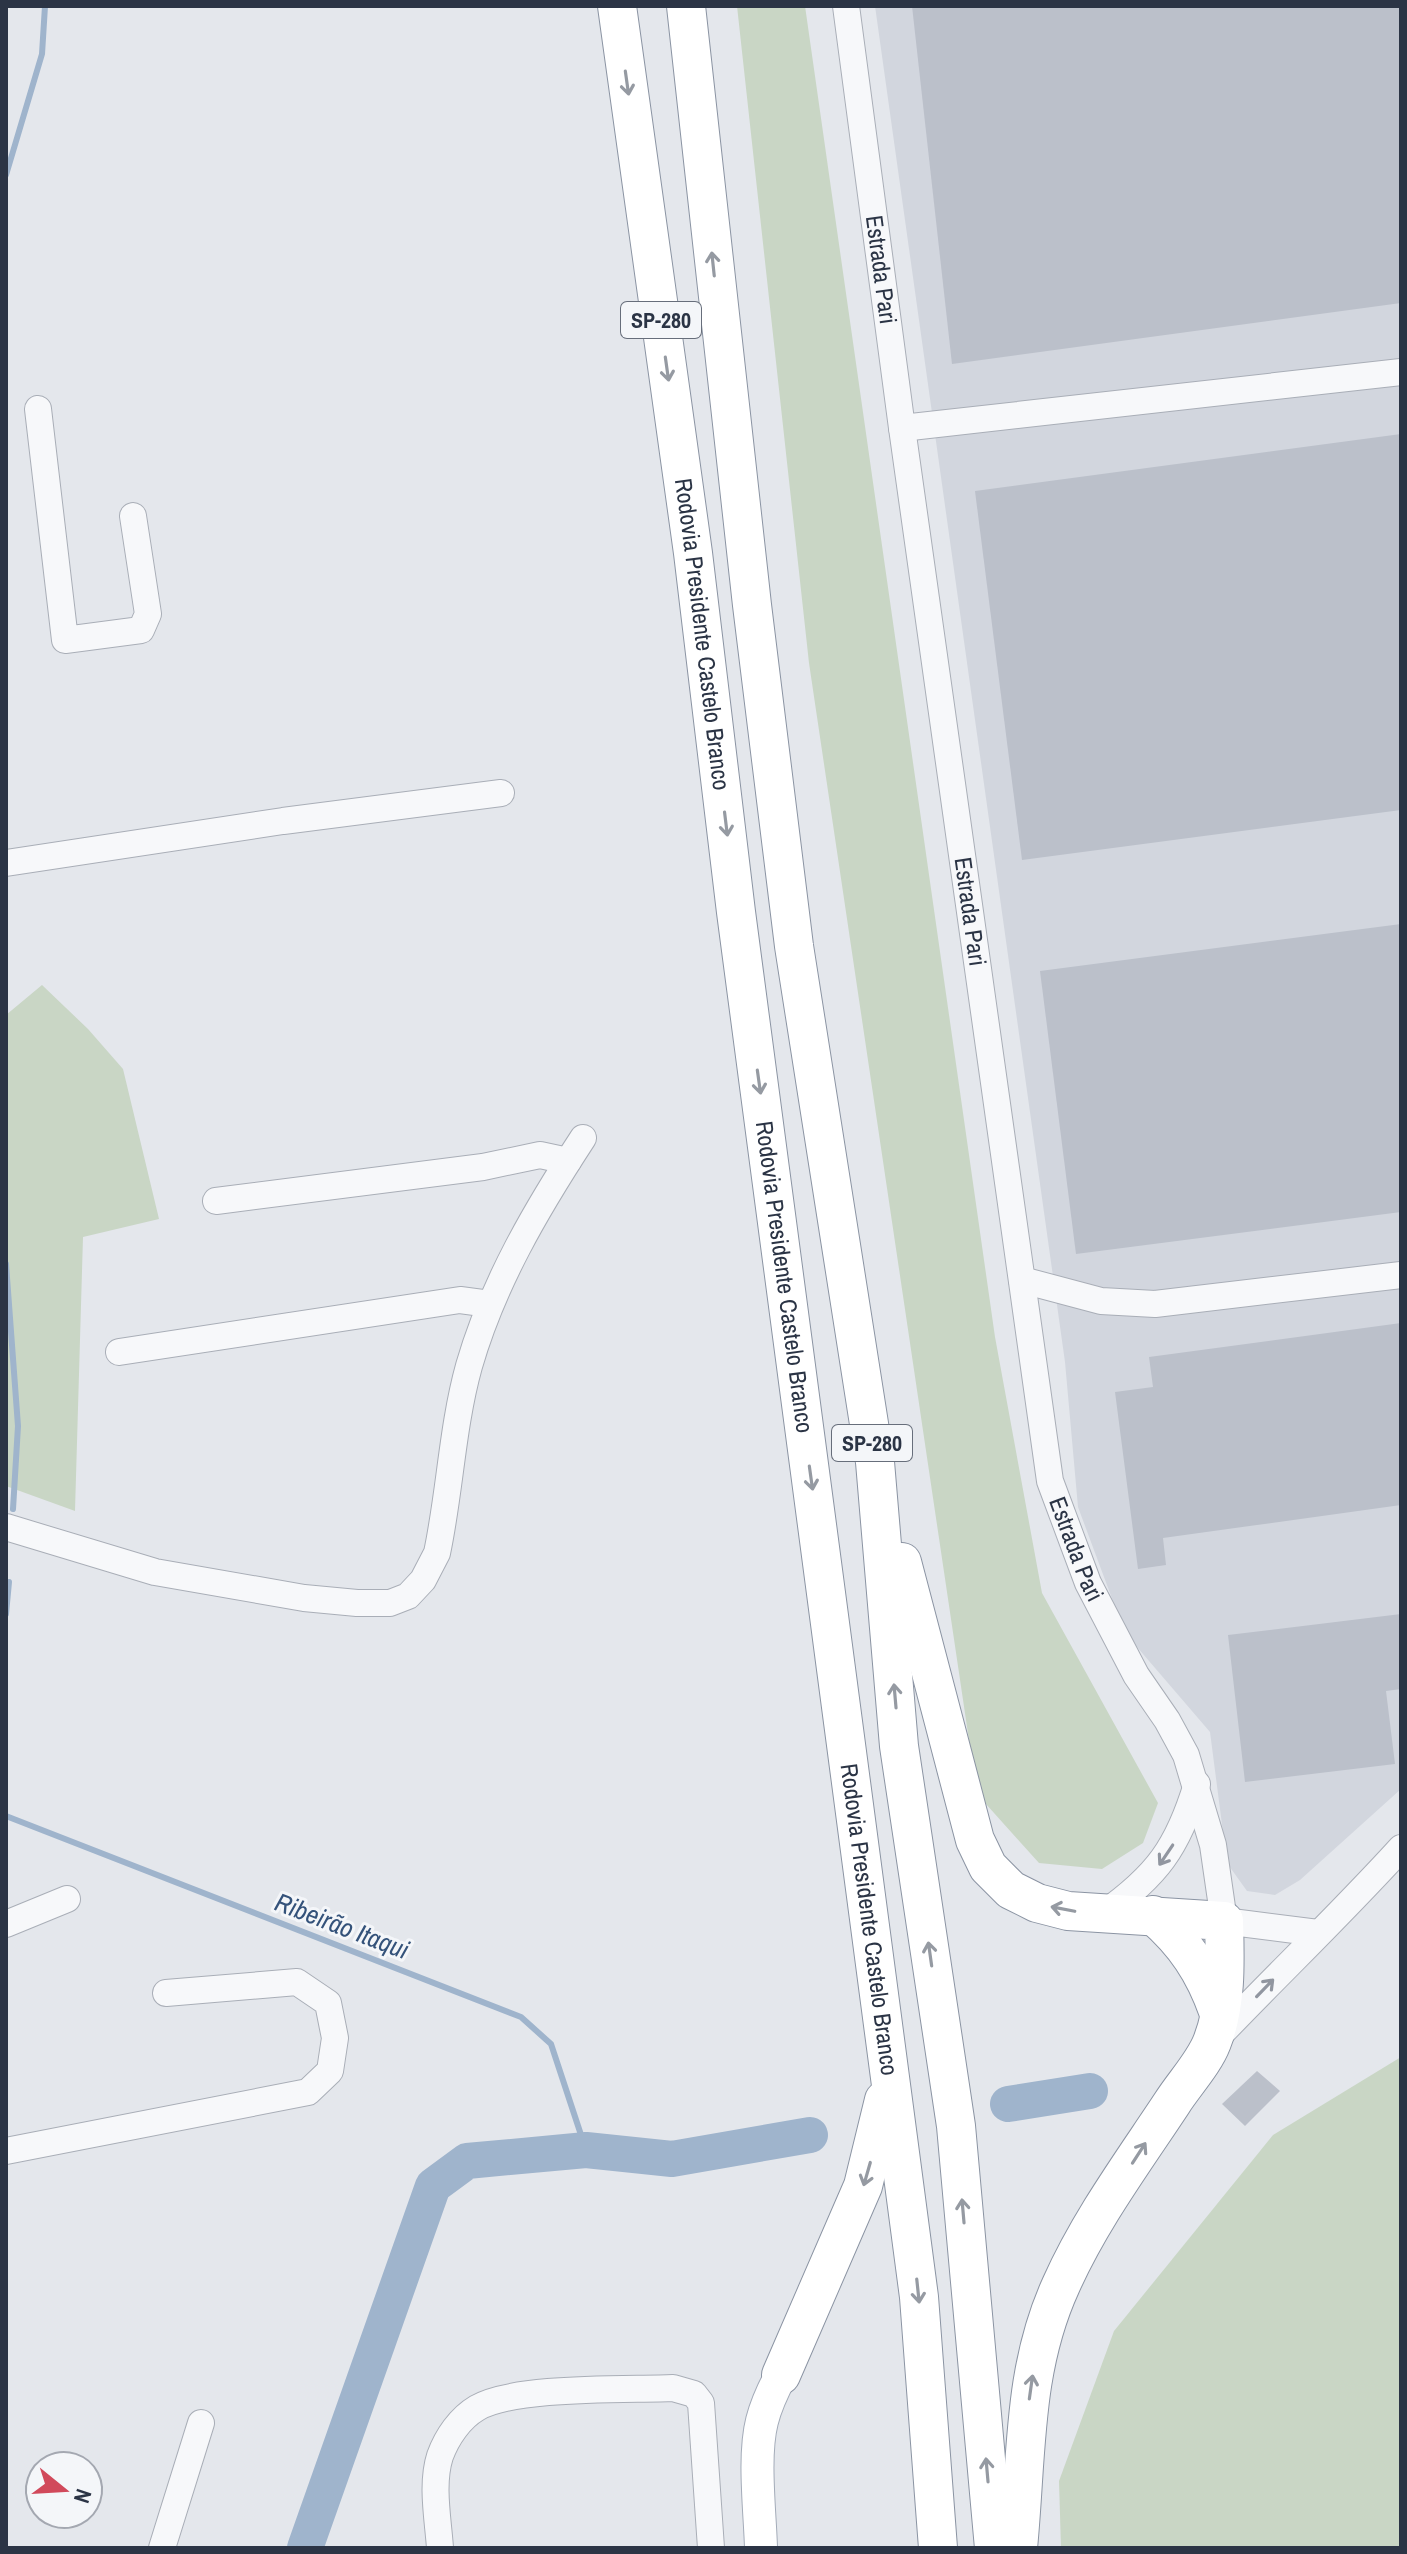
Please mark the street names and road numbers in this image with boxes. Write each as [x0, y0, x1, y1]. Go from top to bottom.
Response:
street label: Estrada Pari [859, 213, 905, 326]
road number: SP-280 [621, 302, 701, 338]
street label: Rodovia Presidente Castelo Branco [668, 476, 738, 792]
street label: Estrada Pari [947, 855, 994, 968]
street label: Rodovia Presidente Castelo Branco [749, 1119, 822, 1435]
road number: SP-280 [832, 1425, 912, 1461]
street label: Estrada Pari [1042, 1492, 1112, 1607]
street label: Rodovia Presidente Castelo Branco [834, 1761, 907, 2077]

